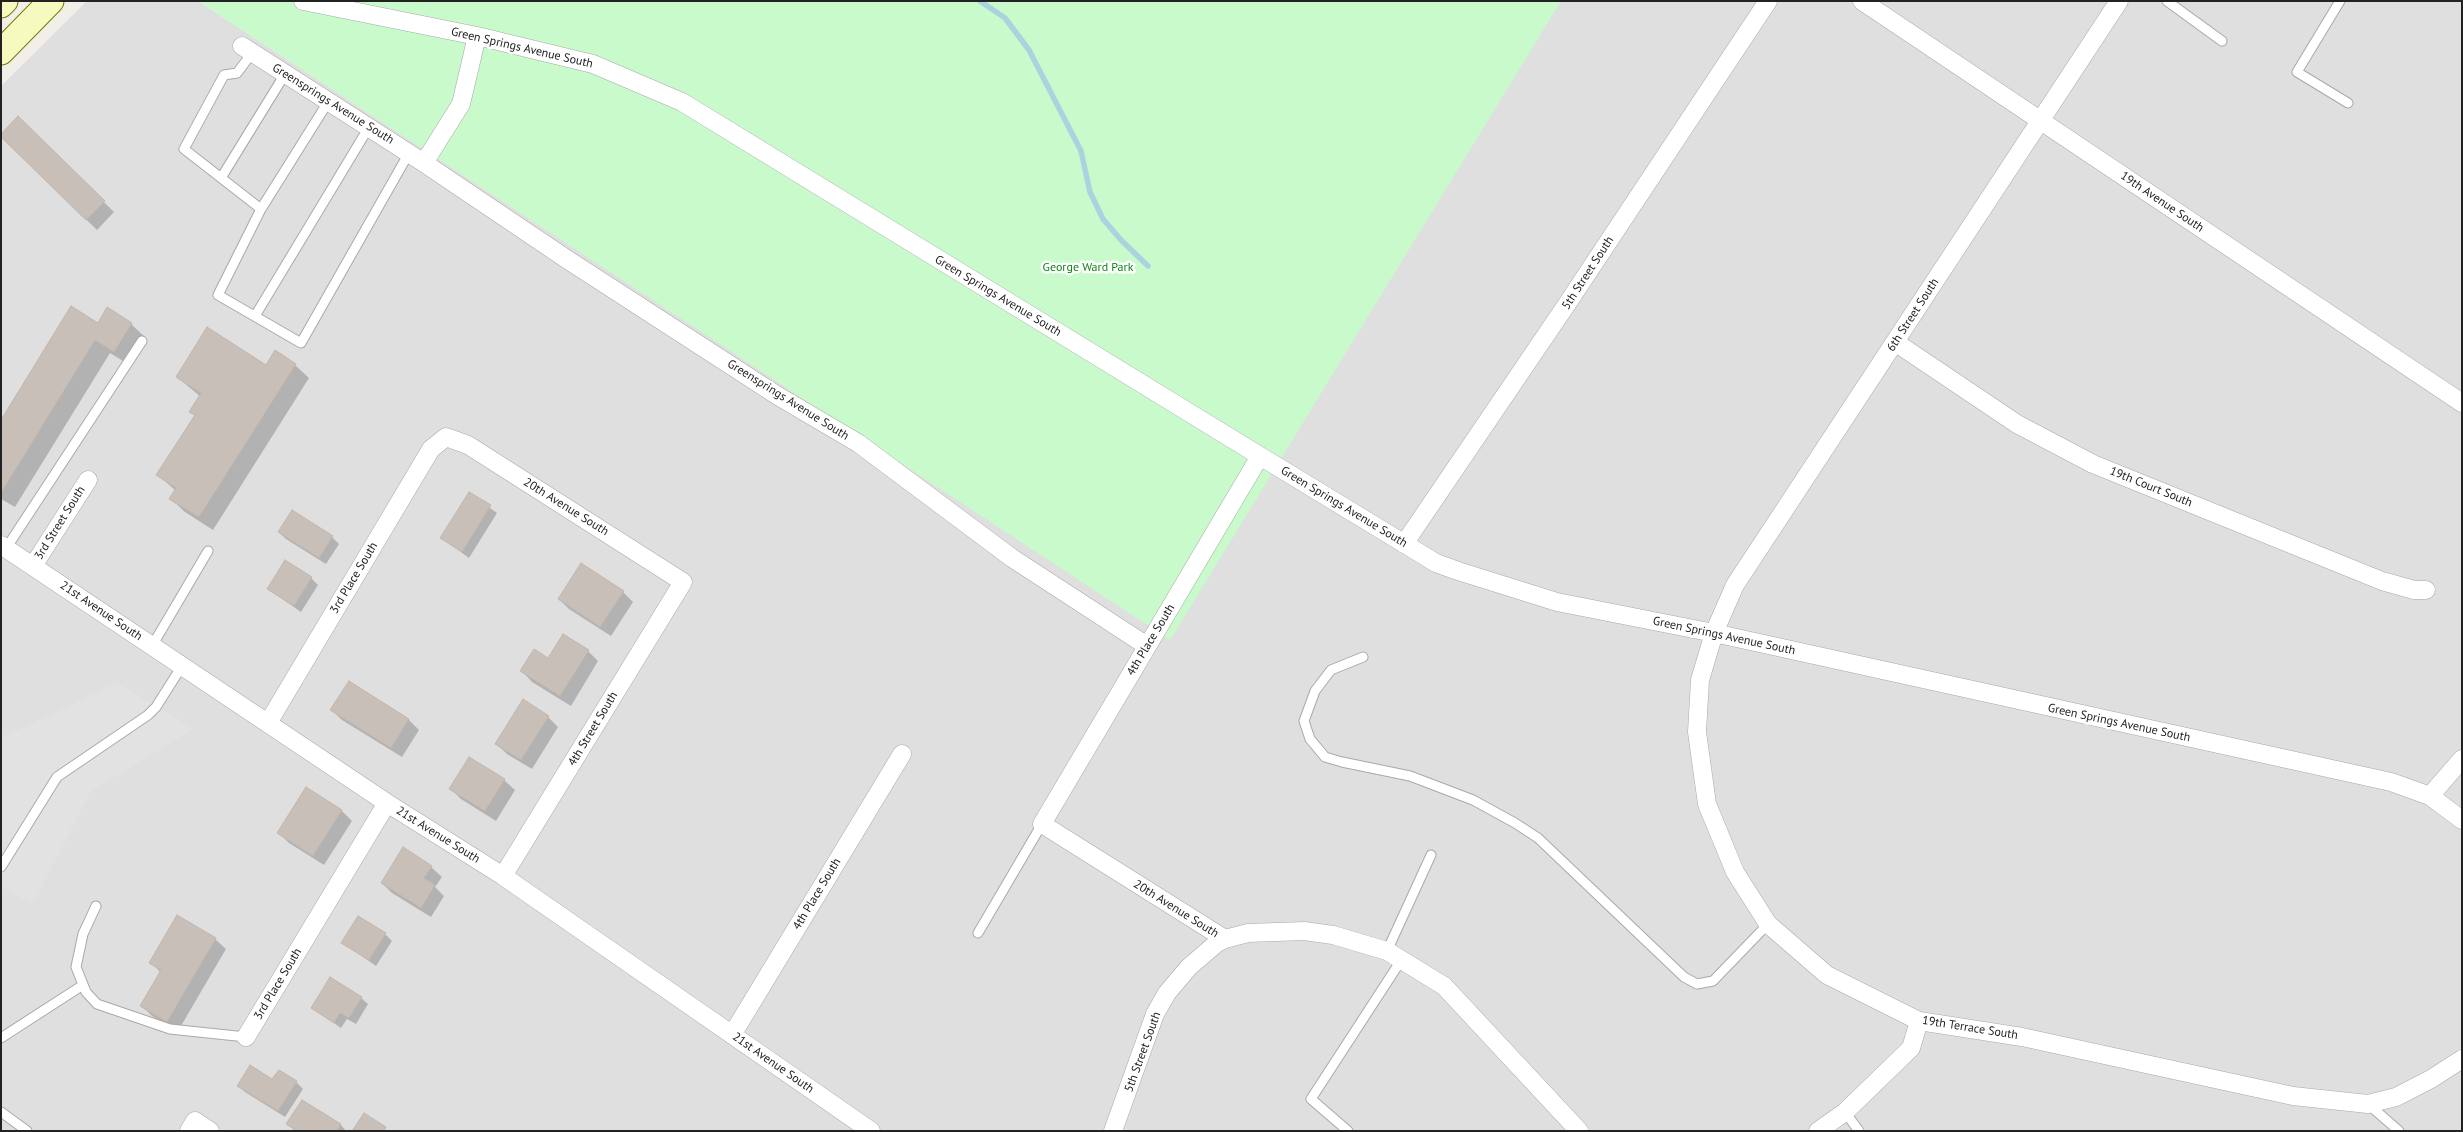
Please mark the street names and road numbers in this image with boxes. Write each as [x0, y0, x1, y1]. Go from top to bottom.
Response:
street label: Green Springs Avenue South [450, 25, 594, 71]
street label: Greensprings Avenue South [270, 61, 396, 147]
street label: 19th Avenue South [2118, 169, 2206, 235]
street label: 5th Street South [1559, 234, 1617, 312]
street label: Green Springs Avenue South [932, 252, 1064, 340]
street label: 6th Street South [1884, 276, 1942, 354]
street label: Greensprings Avenue South [725, 357, 851, 443]
street label: Green Springs Avenue South [1278, 463, 1410, 551]
street label: 19th Court South [2108, 464, 2194, 510]
street label: 20th Avenue South [521, 475, 611, 539]
street label: 3rd Street South [32, 484, 88, 562]
street label: 3rd Place South [327, 540, 381, 616]
street label: 21st Avenue South [57, 578, 145, 644]
street label: 4th Place South [1124, 602, 1178, 678]
street label: Green Springs Avenue South [1651, 614, 1797, 658]
street label: 4th Street South [565, 689, 621, 769]
street label: Green Springs Avenue South [2046, 701, 2192, 745]
street label: 21st Avenue South [393, 803, 483, 867]
street label: 4th Place South [790, 856, 844, 932]
street label: 20th Avenue South [1131, 877, 1221, 941]
street label: 3rd Place South [251, 946, 305, 1022]
street label: 5th Street South [1122, 1010, 1164, 1094]
street label: 19th Terrace South [1921, 1013, 2019, 1043]
street label: 21st Avenue South [730, 1030, 816, 1096]

